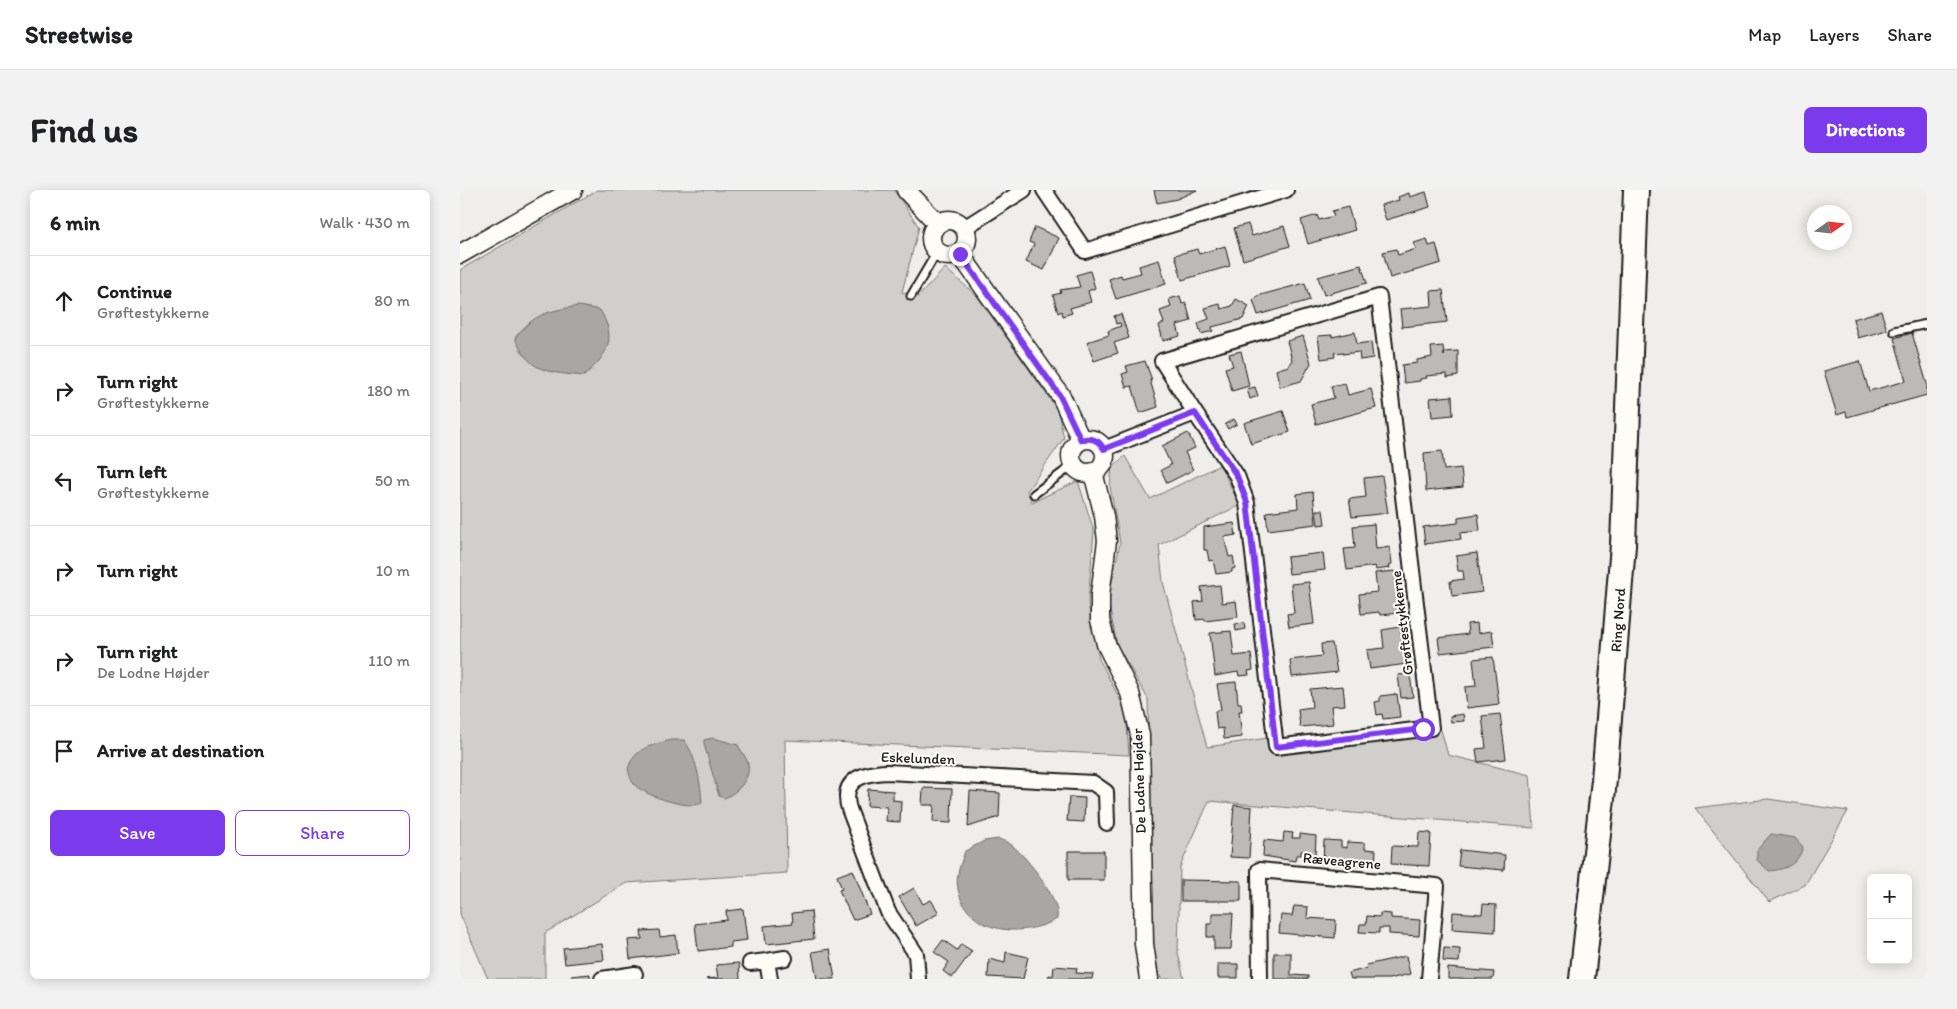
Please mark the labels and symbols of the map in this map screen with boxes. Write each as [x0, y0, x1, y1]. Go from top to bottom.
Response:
north arrow [1807, 205, 1852, 250]
route end [949, 243, 972, 266]
street label: Grøftestykkerne [1387, 570, 1417, 676]
street label: Ring Nord [1607, 587, 1629, 653]
route start [1412, 718, 1435, 741]
street label: De Lodne Højder [1128, 728, 1150, 834]
street label: Eskelunden [880, 748, 956, 768]
street label: Ræveagrene [1302, 849, 1382, 873]

